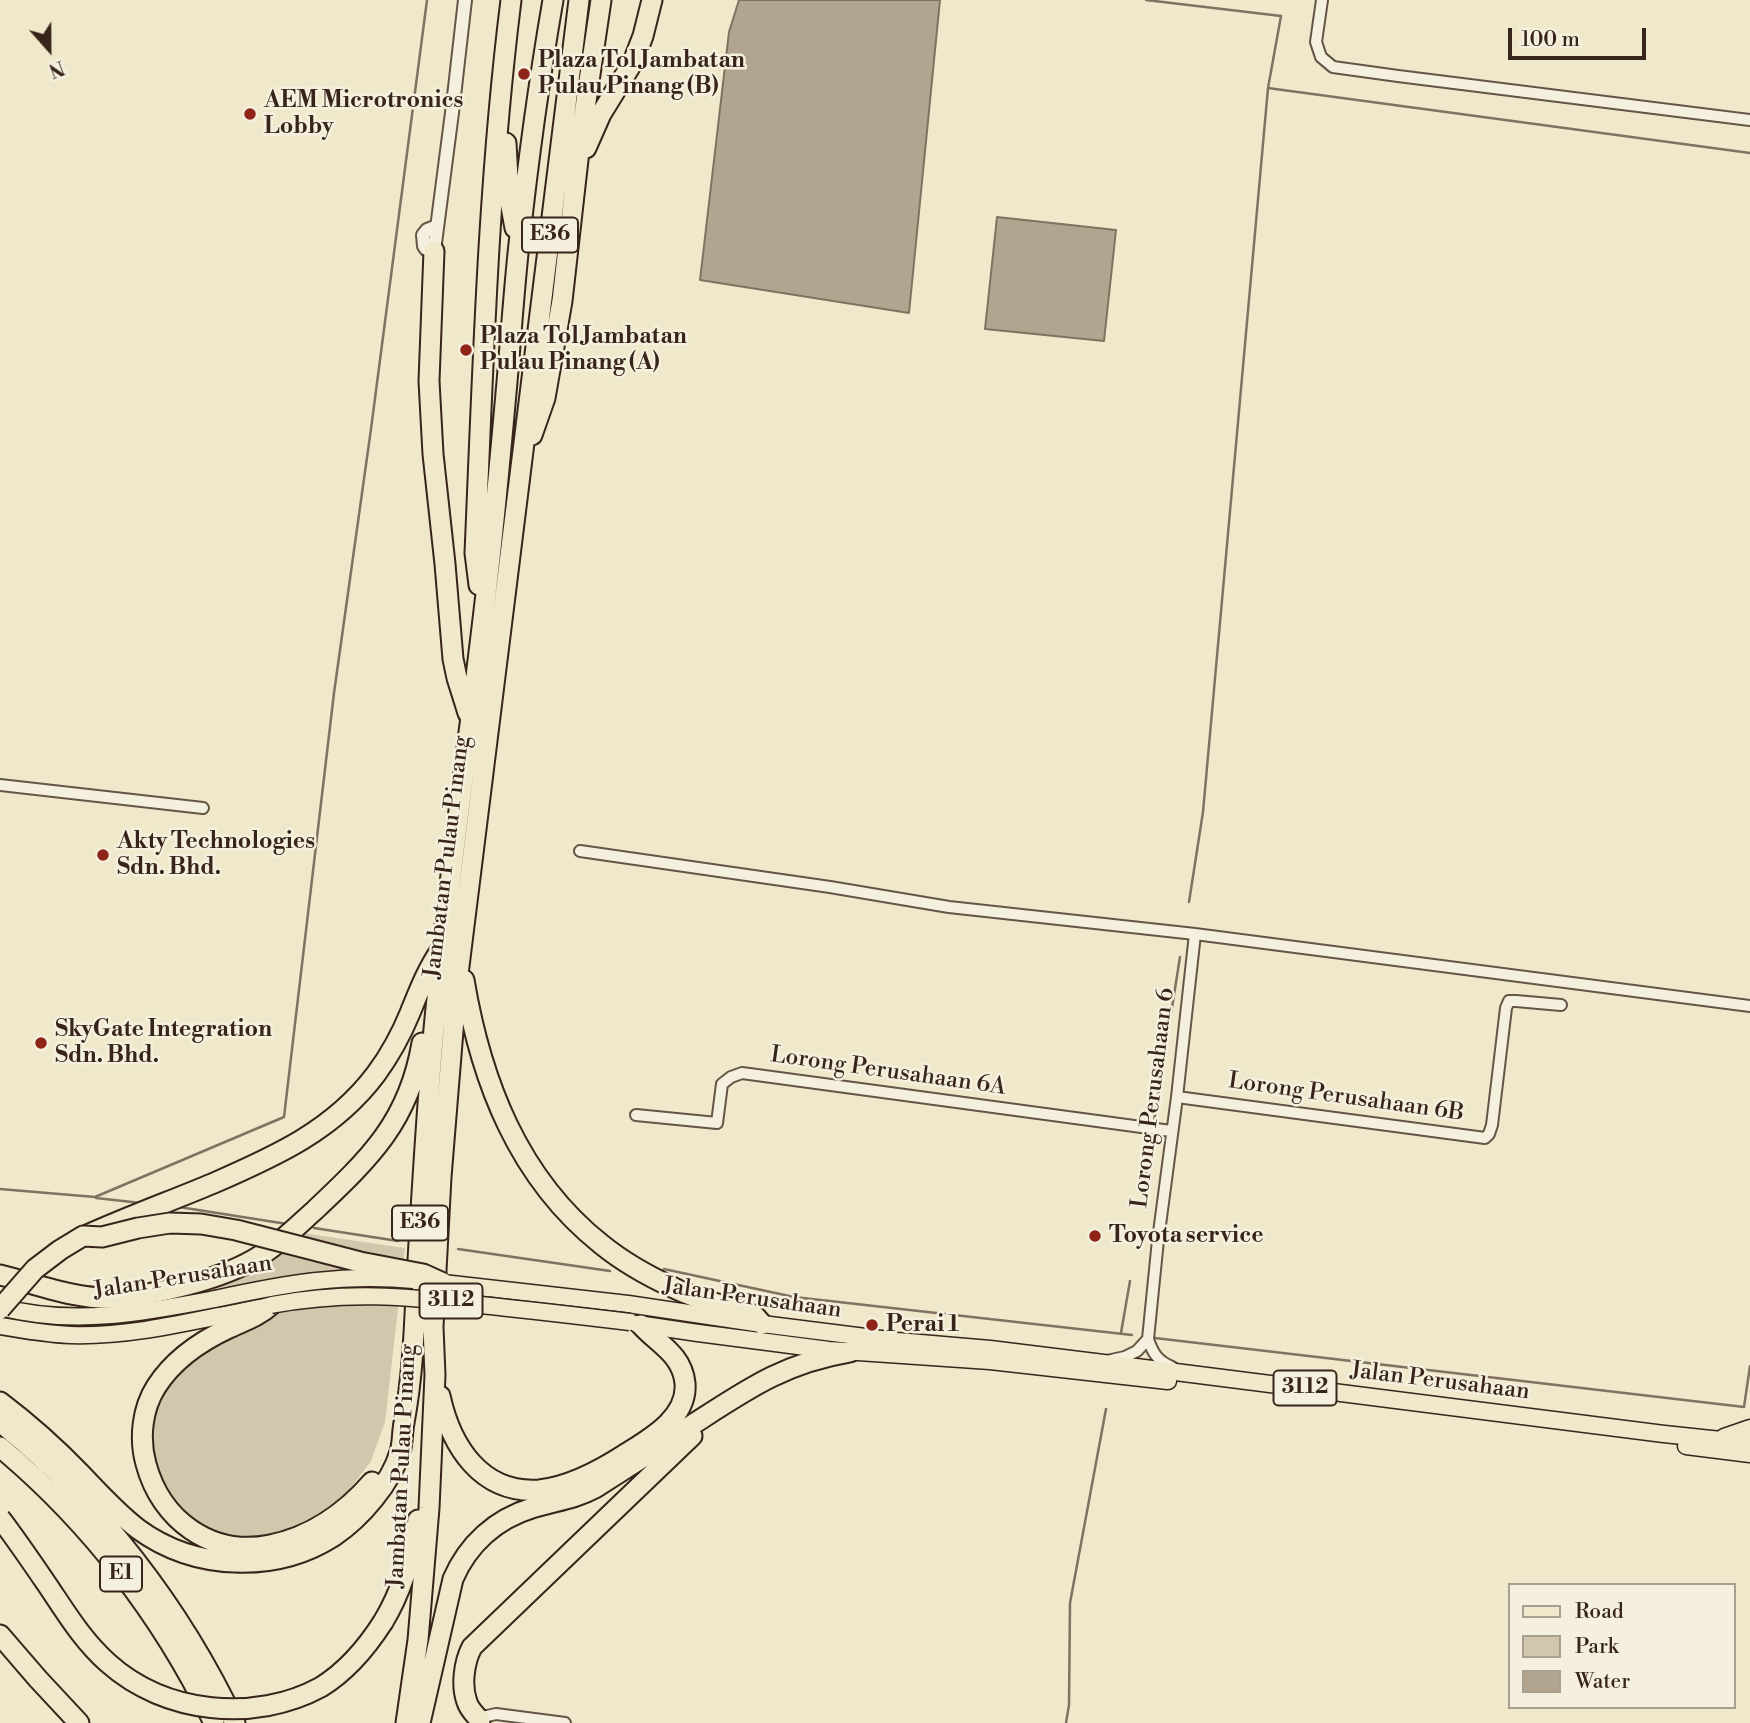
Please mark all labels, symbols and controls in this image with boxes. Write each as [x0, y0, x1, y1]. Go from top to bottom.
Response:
north arrow [14, 14, 84, 84]
scale bar [1512, 14, 1650, 58]
text: 100 m [1521, 27, 1580, 53]
place label: Plaza Tol Jambatan Pulau Pinang (B) [538, 47, 745, 101]
text: N [45, 55, 68, 83]
marker: Plaza Tol Jambatan Pulau Pinang (B) [516, 66, 532, 82]
place label: AEM Microtronics Lobby [264, 87, 463, 141]
marker: AEM Microtronics Lobby [242, 106, 258, 122]
road number: E36 [522, 218, 578, 252]
place label: Plaza Tol Jambatan Pulau Pinang (A) [480, 323, 687, 377]
marker: Plaza Tol Jambatan Pulau Pinang (A) [458, 342, 474, 358]
street label: Jambatan Pulau Pinang [419, 734, 477, 980]
place label: Akty Technologies Sdn. Bhd. [117, 828, 315, 882]
marker: Akty Technologies Sdn. Bhd. [95, 847, 111, 863]
street label: Lorong Perusahaan 6 [1127, 986, 1181, 1210]
place label: SkyGate Integration Sdn. Bhd. [55, 1016, 272, 1070]
marker: SkyGate Integration Sdn. Bhd. [33, 1035, 49, 1051]
street label: Lorong Perusahaan 6A [768, 1042, 1008, 1102]
street label: Lorong Perusahaan 6B [1226, 1068, 1466, 1128]
road number: E36 [392, 1206, 448, 1240]
place label: Toyota service [1109, 1222, 1263, 1250]
marker: Toyota service [1087, 1228, 1103, 1244]
street label: Jalan Perusahaan [92, 1250, 274, 1306]
street label: Jalan Perusahaan [661, 1273, 843, 1325]
road number: 3112 [420, 1284, 482, 1318]
place label: Perai 1 [886, 1311, 959, 1339]
marker: Perai 1 [864, 1317, 880, 1333]
street label: Jambatan Pulau Pinang [383, 1343, 423, 1589]
street label: Jalan Perusahaan [1349, 1357, 1531, 1407]
road number: 3112 [1274, 1370, 1336, 1406]
road number: E1 [100, 1556, 142, 1592]
legend [1508, 1583, 1736, 1709]
text: Road [1575, 1599, 1624, 1625]
text: Park [1575, 1634, 1619, 1660]
text: Water [1575, 1669, 1630, 1695]

